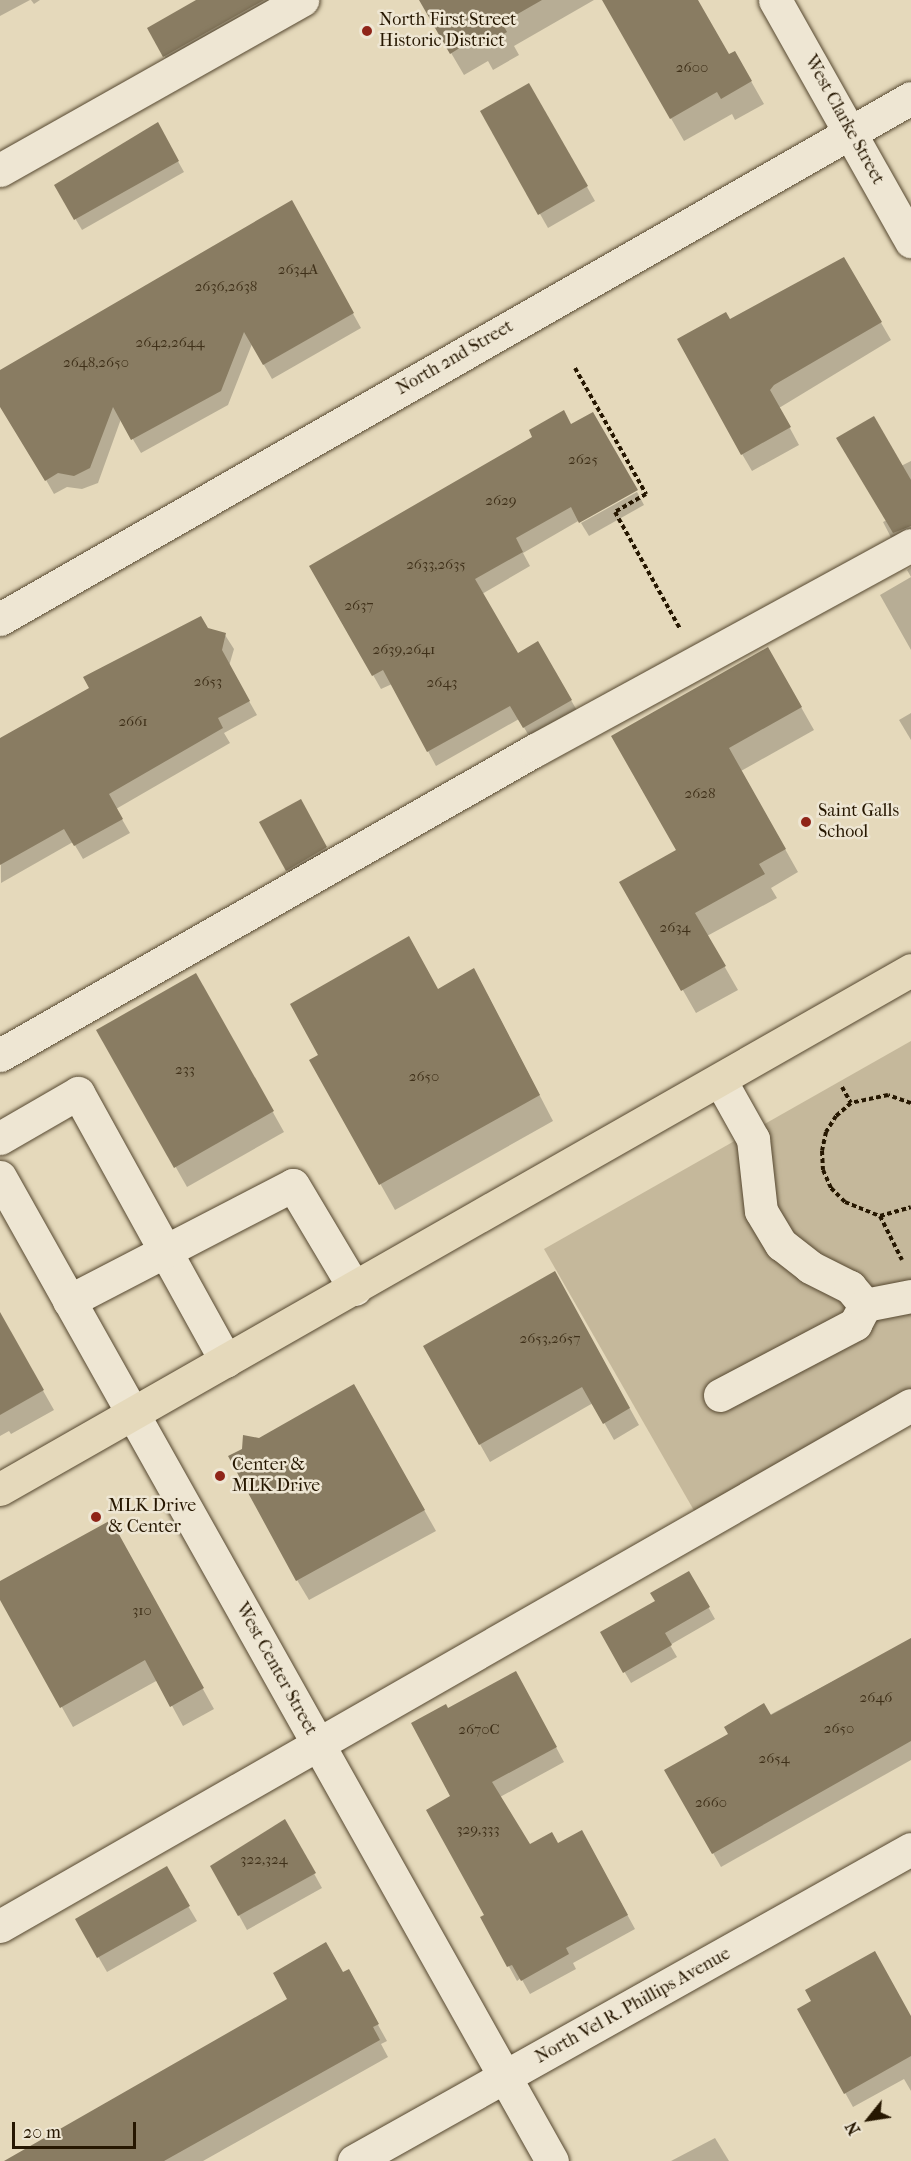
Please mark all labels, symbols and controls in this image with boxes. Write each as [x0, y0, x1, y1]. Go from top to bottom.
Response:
place label: North First Street Historic District [379, 10, 517, 52]
marker: North First Street Historic District [360, 24, 374, 38]
street label: West Clarke Street [800, 52, 888, 188]
house number: 2600 [676, 59, 708, 77]
house number: 2634A [278, 261, 318, 279]
house number: 2636,2638 [195, 278, 257, 296]
street label: North 2nd Street [393, 316, 517, 400]
house number: 2642,2644 [135, 334, 205, 352]
house number: 2648,2650 [63, 354, 129, 372]
house number: 2625 [568, 451, 598, 469]
house number: 2629 [485, 492, 517, 510]
house number: 2633,2635 [406, 556, 466, 574]
house number: 2637 [344, 597, 374, 615]
house number: 2639,2641 [373, 641, 435, 659]
house number: 2653 [194, 673, 222, 691]
house number: 2643 [427, 674, 457, 692]
house number: 2661 [118, 713, 148, 731]
house number: 2628 [684, 785, 716, 803]
place label: Saint Galls School [818, 801, 899, 844]
marker: Saint Galls School [799, 815, 813, 829]
house number: 2634 [660, 919, 690, 937]
house number: 233 [175, 1061, 195, 1079]
house number: 2650 [409, 1068, 439, 1086]
house number: 2653,2657 [519, 1330, 581, 1348]
place label: Center & MLK Drive [232, 1455, 320, 1498]
marker: Center & MLK Drive [213, 1469, 227, 1483]
place label: MLK Drive & Center [108, 1496, 196, 1538]
marker: MLK Drive & Center [89, 1510, 103, 1524]
street label: West Center Street [231, 1599, 321, 1739]
house number: 310 [132, 1602, 152, 1620]
house number: 2646 [860, 1689, 892, 1707]
house number: 2650 [824, 1720, 854, 1738]
house number: 2670C [458, 1721, 500, 1739]
house number: 2654 [758, 1750, 790, 1768]
house number: 2660 [695, 1794, 727, 1812]
house number: 329,333 [456, 1821, 500, 1839]
house number: 322,324 [240, 1851, 288, 1869]
street label: North Vel R. Phillips Avenue [532, 1943, 734, 2069]
north arrow [839, 2089, 899, 2149]
scale bar [15, 2110, 140, 2148]
text: N [842, 2118, 864, 2138]
text: 20 m [23, 2122, 61, 2143]

